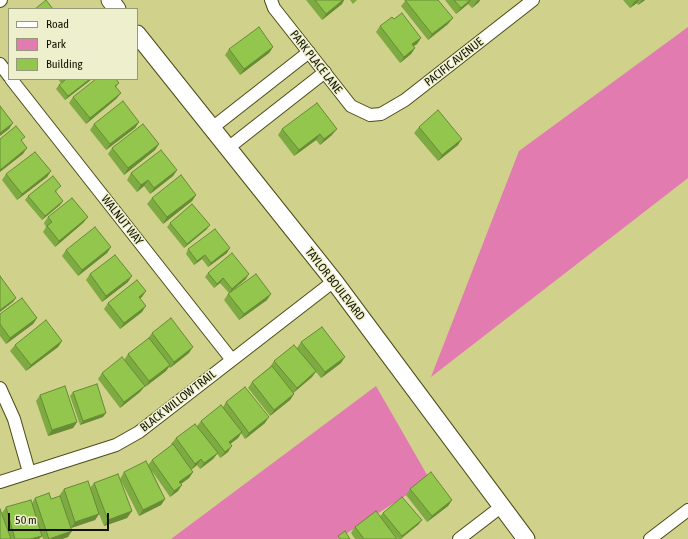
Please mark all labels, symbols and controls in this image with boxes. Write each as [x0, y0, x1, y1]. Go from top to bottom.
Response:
legend [8, 8, 138, 80]
text: Road [46, 17, 69, 31]
street label: PARK PLACE LANE [287, 28, 345, 96]
street label: PACIFIC AVENUE [422, 35, 486, 89]
text: Park [46, 37, 66, 51]
text: Building [46, 57, 83, 71]
street label: WALNUT WAY [98, 192, 146, 248]
street label: TAYLOR BOULEVARD [302, 245, 368, 323]
street label: BLACK WILLOW TRAIL [137, 367, 219, 435]
scale bar [10, 505, 111, 531]
text: 50 m [15, 513, 37, 527]

